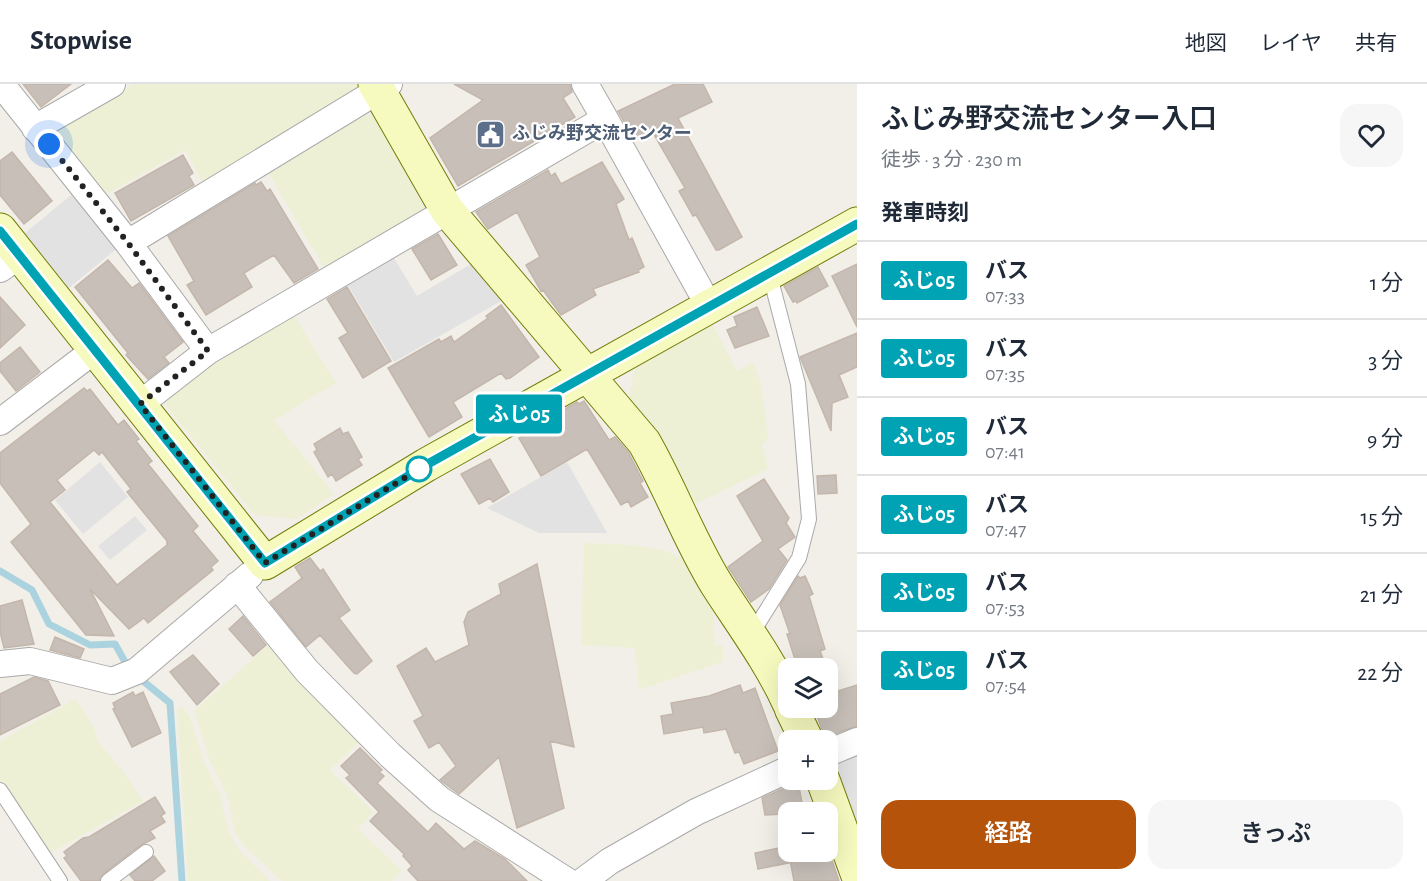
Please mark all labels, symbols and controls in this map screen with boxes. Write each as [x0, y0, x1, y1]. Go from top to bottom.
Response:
text: Stopwise [30, 27, 132, 55]
text: 地図 [1185, 33, 1227, 54]
text: レイヤ [1260, 33, 1322, 54]
text: 共有 [1355, 33, 1397, 54]
button: heart [1340, 104, 1403, 167]
text: ふじみ野交流センター入口 [881, 106, 1217, 134]
public building icon: ふじみ野交流センター [475, 118, 507, 150]
place label: ふじみ野交流センター [512, 123, 692, 143]
your location [34, 129, 64, 159]
text: 徒歩 · 3 分 · 230 m [881, 150, 1022, 170]
text: 発車時刻 [881, 202, 969, 224]
text: バス [985, 260, 1029, 282]
text: ふじ05 [893, 270, 955, 291]
text: 1 分 [1370, 272, 1403, 294]
text: 07:33 [985, 286, 1025, 306]
text: バス [985, 338, 1029, 360]
text: ふじ05 [893, 348, 955, 369]
text: 3 分 [1368, 350, 1403, 372]
text: 07:35 [985, 364, 1025, 384]
line badge: ふじ05 [477, 394, 561, 434]
text: ふじ05 [488, 404, 550, 425]
text: バス [985, 416, 1029, 438]
text: ふじ05 [893, 426, 955, 447]
text: 9 分 [1367, 428, 1403, 450]
text: 07:41 [985, 442, 1025, 462]
unlabelled marker [406, 456, 432, 482]
text: バス [985, 494, 1029, 516]
text: ふじ05 [893, 504, 955, 525]
text: 15 分 [1361, 506, 1403, 528]
text: 07:47 [985, 520, 1026, 540]
text: バス [985, 572, 1029, 594]
text: ふじ05 [893, 582, 955, 603]
text: 21 分 [1360, 584, 1403, 606]
text: 07:53 [985, 598, 1025, 618]
text: バス [985, 650, 1029, 672]
map controls [778, 658, 838, 862]
button: layers [778, 658, 838, 718]
text: ふじ05 [893, 660, 955, 681]
text: 22 分 [1357, 662, 1403, 684]
text: 07:54 [985, 676, 1026, 696]
button: + [778, 730, 838, 790]
button: 経路 [881, 800, 1136, 869]
button: きっぷ [1148, 800, 1403, 869]
button: − [778, 802, 838, 862]

